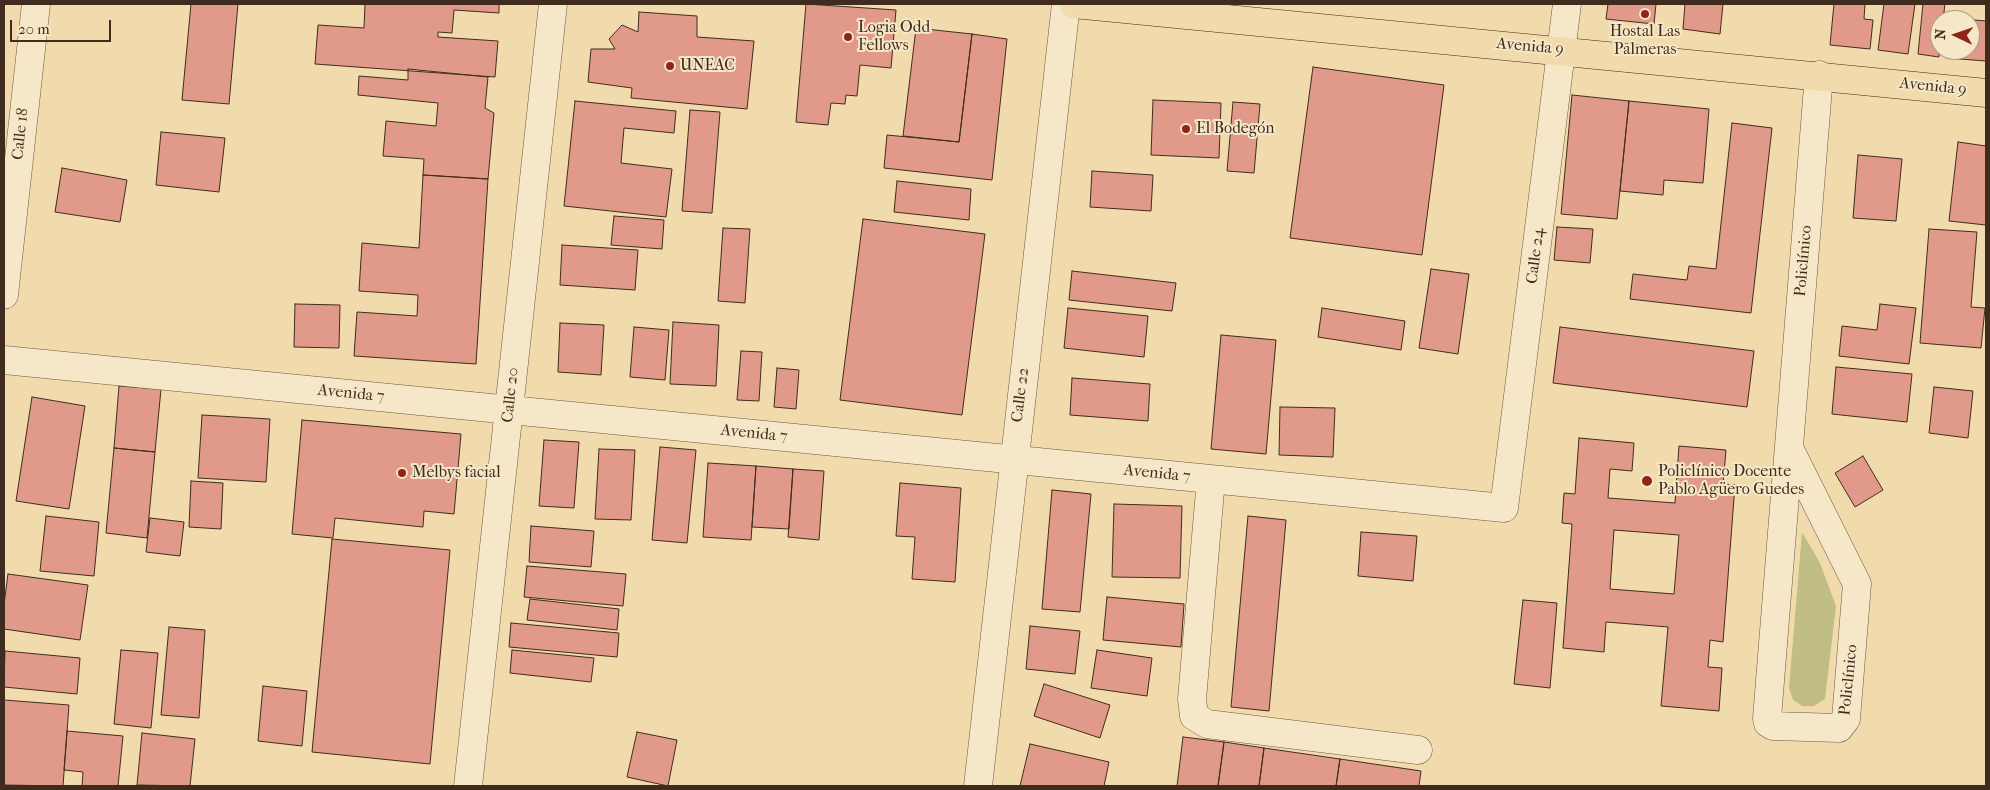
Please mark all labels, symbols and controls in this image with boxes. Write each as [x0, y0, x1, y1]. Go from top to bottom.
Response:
marker: Hostal Las Palmeras [1639, 8, 1651, 20]
scale bar [12, 10, 114, 42]
north arrow [1930, 10, 1980, 60]
place label: Logia Odd Fellows [858, 18, 930, 56]
text: 20 m [18, 20, 50, 38]
place label: Hostal Las Palmeras [1610, 22, 1680, 60]
text: N [1932, 28, 1949, 40]
marker: Logia Odd Fellows [842, 31, 854, 43]
street label: Avenida 9 [1496, 34, 1564, 60]
place label: UNEAC [680, 56, 735, 76]
marker: UNEAC [664, 60, 676, 72]
street label: Avenida 9 [1898, 74, 1968, 100]
street label: Calle 18 [9, 107, 33, 161]
place label: El Bodegón [1196, 119, 1275, 139]
marker: El Bodegón [1180, 123, 1192, 135]
street label: Policlínico [1791, 225, 1817, 297]
street label: Calle 24 [1523, 227, 1549, 285]
street label: Calle 20 [499, 366, 523, 424]
street label: Calle 22 [1008, 367, 1034, 423]
street label: Avenida 7 [317, 381, 385, 407]
street label: Avenida 7 [720, 421, 788, 447]
street label: Avenida 7 [1123, 461, 1191, 487]
place label: Policlínico Docente Pablo Agüero Guedes [1658, 462, 1804, 500]
place label: Melbys facial [412, 463, 501, 483]
marker: Melbys facial [396, 467, 408, 479]
marker: Policlínico Docente Pablo Agüero Guedes [1640, 474, 1654, 488]
street label: Policlínico [1836, 643, 1862, 717]

